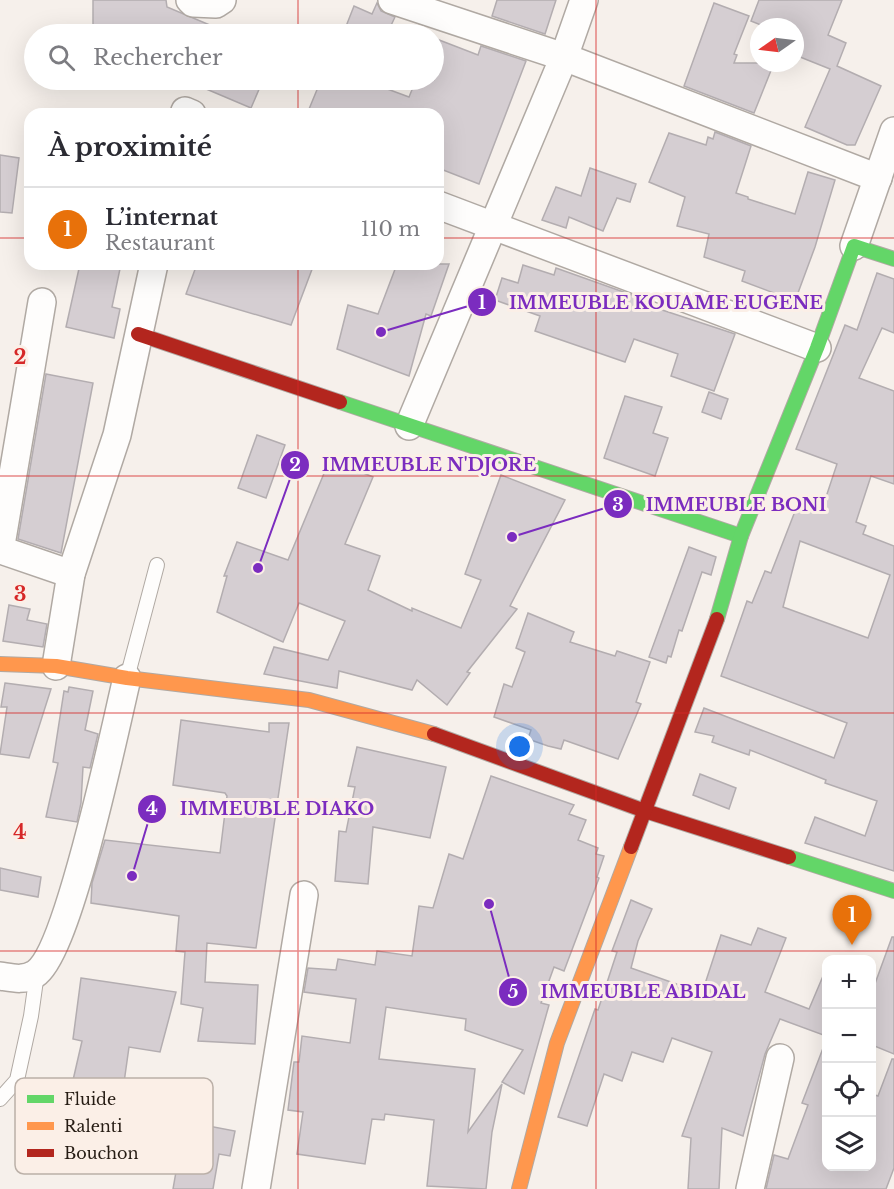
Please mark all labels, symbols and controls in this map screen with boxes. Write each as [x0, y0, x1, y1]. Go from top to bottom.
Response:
north arrow [750, 18, 804, 72]
search box [24, 24, 444, 90]
icon: search [45, 41, 78, 74]
text: Rechercher [93, 44, 223, 71]
text: À proximité [48, 131, 212, 163]
text: L’internat [105, 204, 218, 231]
text: 1 [63, 217, 72, 241]
text: 110 m [361, 217, 420, 241]
text: Restaurant [105, 231, 215, 255]
callout: IMMEUBLE KOUAME EUGENE [467, 284, 835, 320]
text: 1 [478, 292, 486, 314]
text: IMMEUBLE KOUAME EUGENE [509, 292, 823, 314]
text: 2 [13, 345, 27, 369]
callout: IMMEUBLE N'DJORE [280, 447, 548, 483]
text: 2 [289, 454, 301, 476]
text: IMMEUBLE N'DJORE [322, 454, 536, 476]
callout: IMMEUBLE BONI [603, 486, 838, 522]
text: 3 [612, 494, 624, 516]
text: IMMEUBLE BONI [646, 494, 827, 516]
text: 3 [14, 582, 26, 606]
your location [505, 732, 534, 761]
callout: IMMEUBLE DIAKO [137, 791, 386, 827]
text: 4 [146, 798, 158, 820]
text: IMMEUBLE DIAKO [180, 798, 374, 820]
text: 4 [13, 820, 27, 844]
pin: 1 [832, 896, 872, 945]
map controls [822, 955, 876, 1171]
button: + [822, 955, 876, 1009]
callout: IMMEUBLE ABIDAL [498, 974, 758, 1010]
text: 5 [508, 981, 518, 1003]
text: IMMEUBLE ABIDAL [540, 981, 746, 1003]
button: − [822, 1009, 876, 1063]
button: locate [822, 1063, 876, 1117]
legend [15, 1078, 213, 1174]
text: Fluide [64, 1089, 116, 1109]
text: Ralenti [64, 1116, 123, 1136]
button: layers [822, 1117, 876, 1171]
text: Bouchon [64, 1143, 139, 1163]

